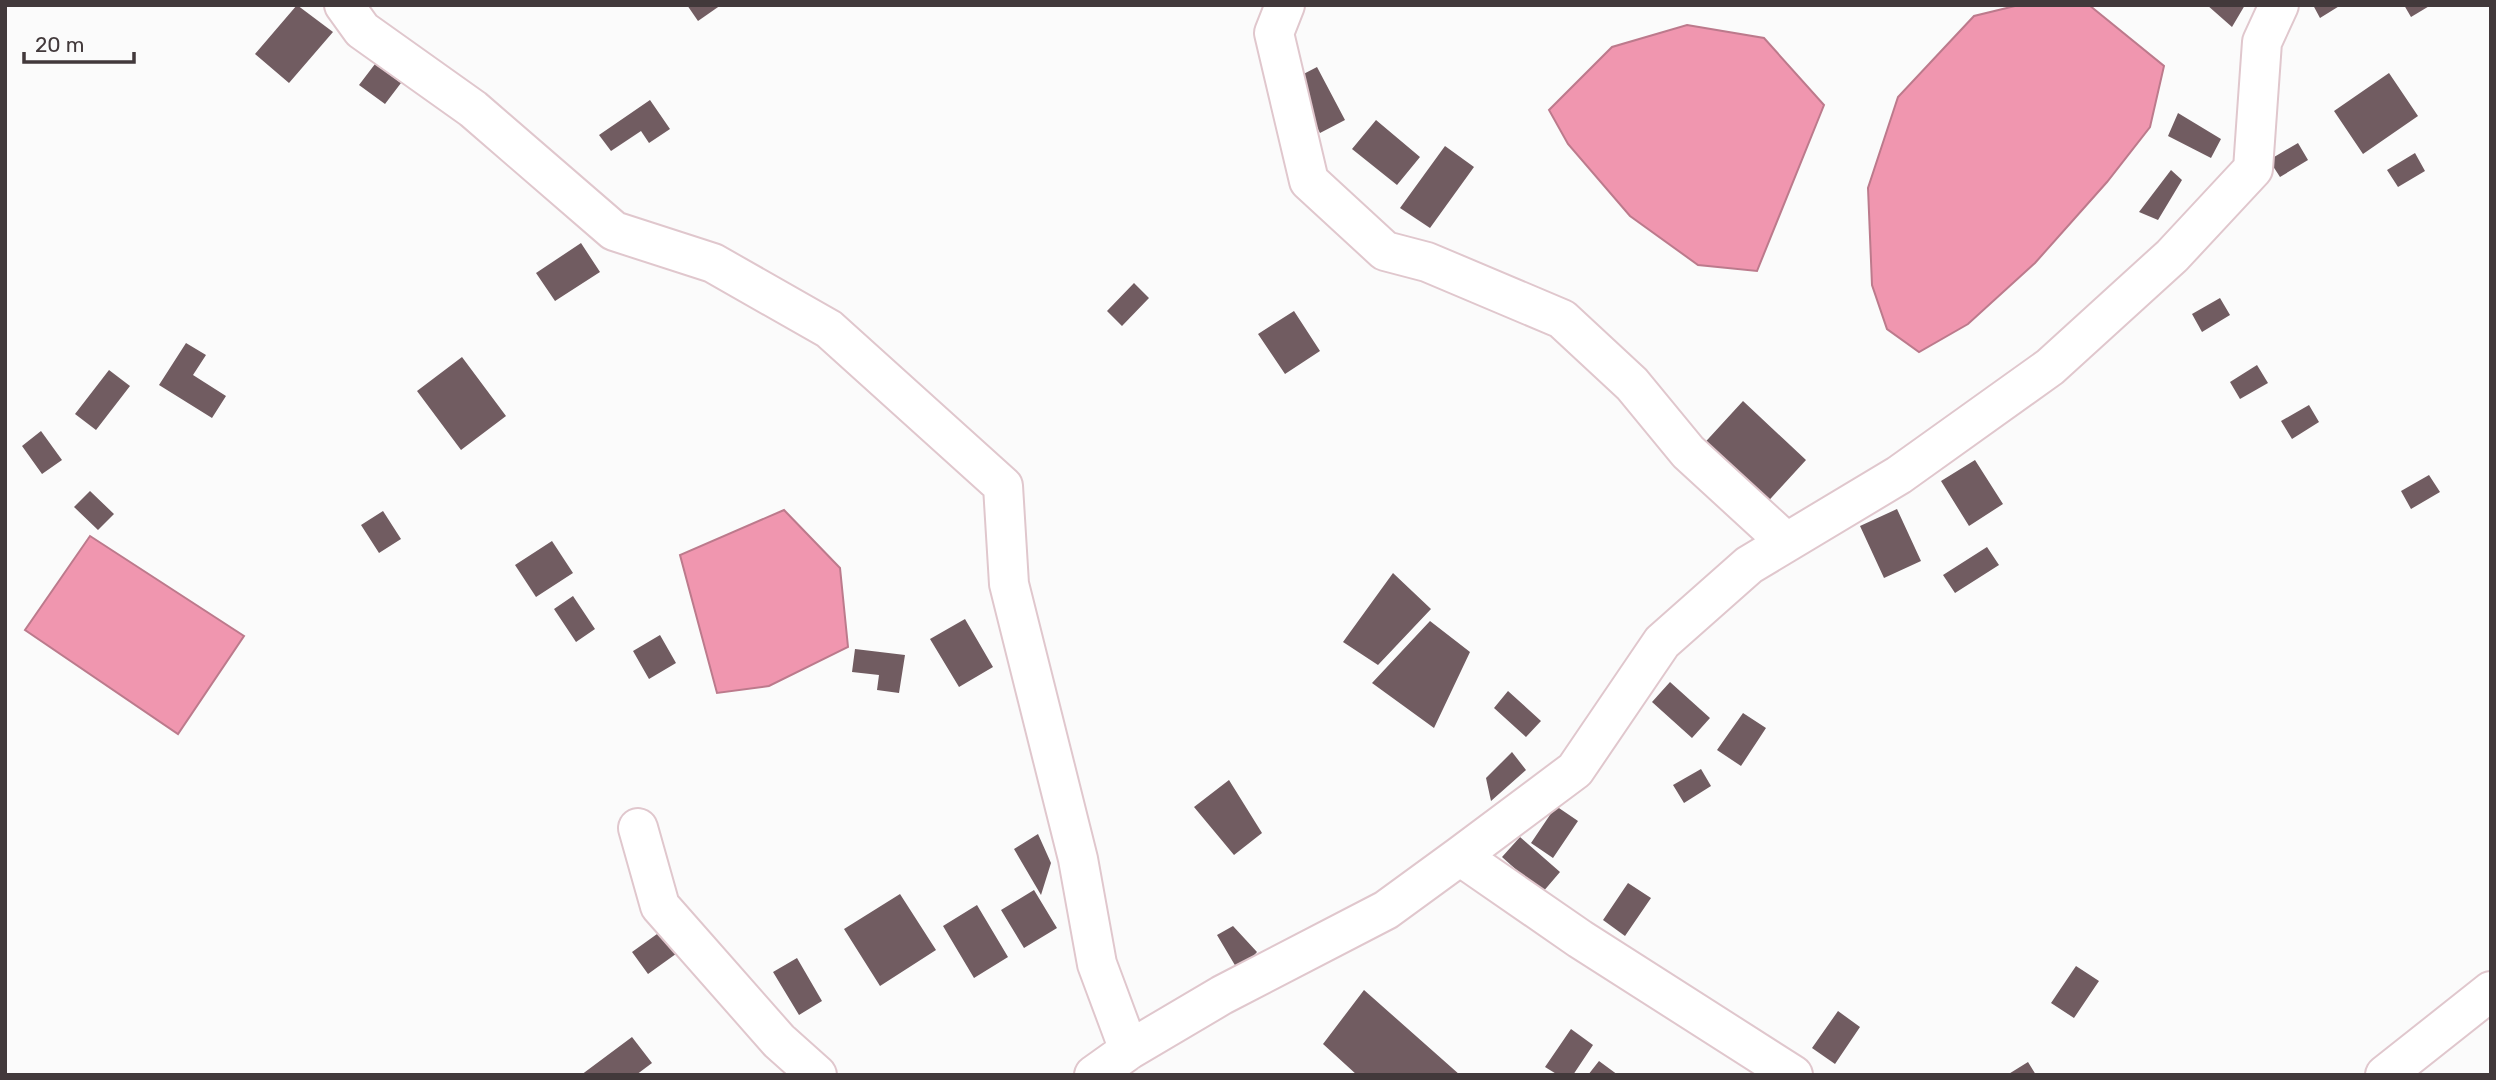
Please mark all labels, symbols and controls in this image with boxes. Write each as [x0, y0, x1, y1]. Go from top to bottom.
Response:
scale bar [24, 21, 135, 65]
text: 20 m [35, 32, 84, 57]

